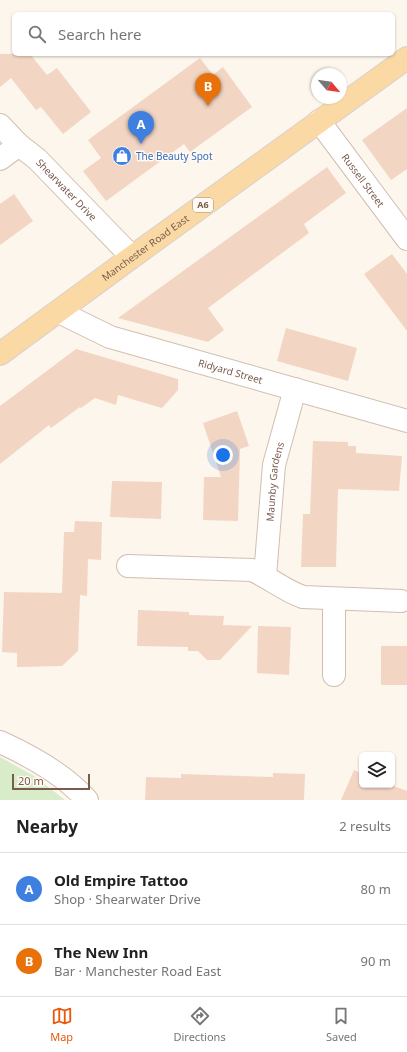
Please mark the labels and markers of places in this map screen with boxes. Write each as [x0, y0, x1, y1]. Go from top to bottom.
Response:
pin: B [195, 73, 221, 106]
pin: A [128, 111, 154, 144]
shop icon: The Beauty Spot [111, 145, 133, 167]
place label: The Beauty Spot [136, 149, 213, 163]

